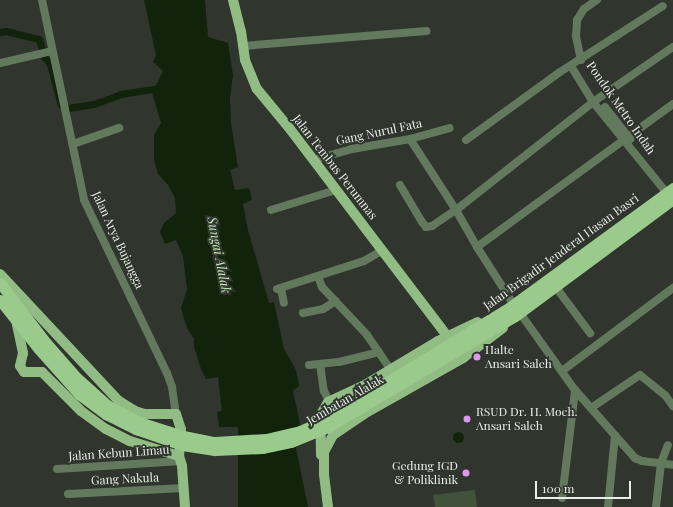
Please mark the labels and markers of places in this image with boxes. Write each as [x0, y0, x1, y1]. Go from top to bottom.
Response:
place label: Halte Ansari Saleh [485, 343, 552, 371]
marker: Halte Ansari Saleh [472, 352, 482, 362]
place label: RSUD Dr. H. Moch. Ansari Saleh [476, 405, 578, 433]
marker: RSUD Dr. H. Moch. Ansari Saleh [461, 413, 473, 425]
place label: Gedung IGD & Poliklinik [392, 459, 458, 487]
marker: Gedung IGD & Poliklinik [461, 468, 471, 478]

